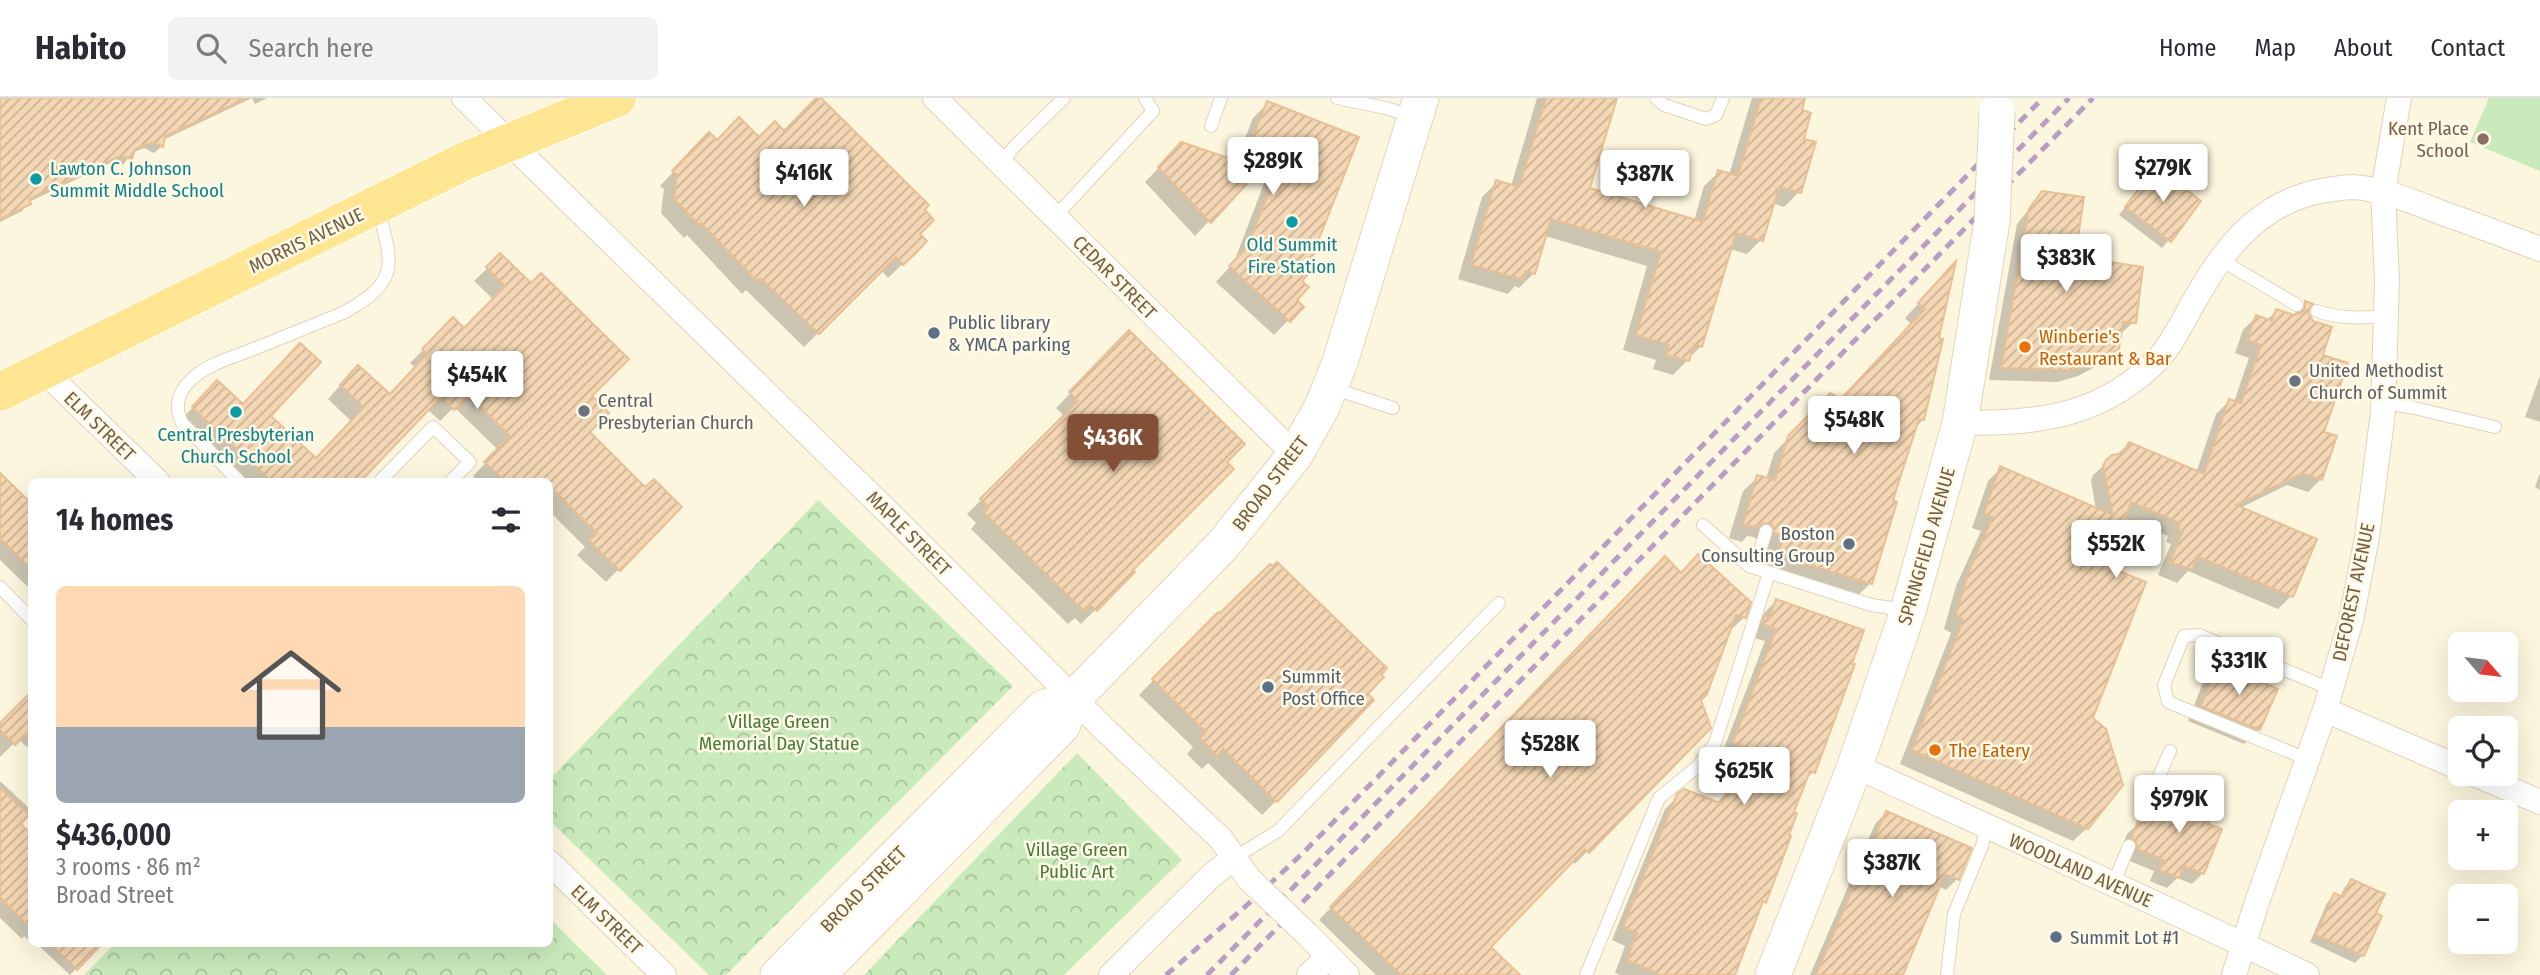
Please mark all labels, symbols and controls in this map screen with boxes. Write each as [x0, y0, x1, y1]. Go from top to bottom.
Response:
search box [168, 17, 658, 80]
text: Habito [35, 28, 126, 68]
icon: search [192, 29, 230, 67]
text: Search here [248, 33, 374, 64]
text: Home [2159, 34, 2216, 62]
text: Map [2254, 34, 2296, 62]
text: About [2334, 34, 2392, 62]
text: Contact [2430, 34, 2505, 62]
place label: Kent Place School [2388, 117, 2469, 162]
marker: Kent Place School [2475, 131, 2491, 147]
pin: $289K [1224, 138, 1322, 197]
pin: $279K [2114, 144, 2212, 204]
text: $289K [1243, 146, 1303, 174]
pin: $416K [755, 150, 853, 209]
pin: $387K [1596, 150, 1694, 210]
text: $279K [2135, 153, 2191, 181]
place label: Lawton C. Johnson Summit Middle School [50, 157, 224, 202]
text: $416K [776, 158, 832, 186]
text: $387K [1616, 159, 1674, 187]
marker: Lawton C. Johnson Summit Middle School [28, 171, 44, 187]
street label: MORRIS AVENUE [245, 203, 367, 278]
marker: Old Summit Fire Station [1284, 214, 1300, 230]
street label: CEDAR STREET [1068, 231, 1161, 324]
place label: Old Summit Fire Station [1246, 233, 1338, 278]
pin: $383K [2017, 234, 2115, 294]
text: $383K [2037, 243, 2095, 271]
place label: Public library & YMCA parking [948, 311, 1070, 356]
marker: Public library & YMCA parking [926, 325, 942, 341]
place label: Winberie's Restaurant & Bar [2039, 325, 2172, 370]
marker: Winberie's Restaurant & Bar [2017, 339, 2033, 355]
pin: $454K [428, 352, 526, 411]
place label: United Methodist Church of Summit [2309, 359, 2448, 404]
text: $454K [447, 360, 507, 388]
marker: United Methodist Church of Summit [2287, 373, 2303, 389]
street label: ELM STREET [59, 387, 140, 466]
place label: Central Presbyterian Church [598, 389, 754, 434]
pin: $548K [1805, 396, 1903, 456]
marker: Central Presbyterian Church [576, 403, 592, 419]
marker: Central Presbyterian Church School [228, 404, 244, 420]
text: $548K [1824, 405, 1884, 433]
pin: $436K [1064, 414, 1162, 474]
place label: Central Presbyterian Church School [157, 423, 315, 468]
text: $436K [1083, 423, 1143, 451]
street label: BROAD STREET [1227, 431, 1314, 535]
street label: SPRINGFIELD AVENUE [1893, 464, 1960, 628]
street label: MAPLE STREET [862, 486, 956, 581]
icon: filters [487, 501, 525, 539]
text: 14 homes [56, 502, 173, 538]
pin: $552K [2067, 520, 2165, 580]
street label: DEFOREST AVENUE [2328, 521, 2379, 664]
place label: Boston Consulting Group [1701, 522, 1835, 567]
text: $552K [2087, 529, 2145, 557]
marker: Boston Consulting Group [1841, 536, 1857, 552]
icon: home [228, 632, 354, 758]
north arrow [2448, 632, 2518, 702]
map controls [2448, 632, 2518, 954]
pin: $331K [2190, 638, 2288, 697]
text: $331K [2211, 646, 2267, 674]
place label: Summit Post Office [1282, 665, 1365, 710]
marker: Summit Post Office [1260, 679, 1276, 695]
park label: Village Green Memorial Day Statue [699, 710, 859, 755]
button: locate [2448, 716, 2518, 786]
pin: $528K [1501, 720, 1599, 780]
text: $528K [1521, 729, 1579, 757]
place label: The Eatery [1949, 739, 2031, 762]
marker: The Eatery [1927, 742, 1943, 758]
pin: $625K [1695, 748, 1793, 807]
text: $625K [1715, 756, 1773, 784]
pin: $979K [2130, 776, 2228, 835]
text: $979K [2150, 784, 2208, 812]
button: + [2448, 800, 2518, 870]
text: $436,000 [56, 817, 171, 853]
street label: WOODLAND AVENUE [2006, 829, 2156, 912]
park label: Village Green Public Art [1026, 838, 1128, 883]
pin: $387K [1843, 840, 1941, 899]
street label: BROAD STREET [815, 841, 911, 937]
text: $387K [1863, 848, 1921, 876]
text: 3 rooms · 86 m² [56, 853, 201, 881]
street label: ELM STREET [566, 880, 647, 959]
text: Broad Street [56, 881, 173, 909]
button: − [2448, 884, 2518, 954]
place label: Summit Lot #1 [2070, 926, 2179, 949]
marker: Summit Lot #1 [2048, 929, 2064, 945]

